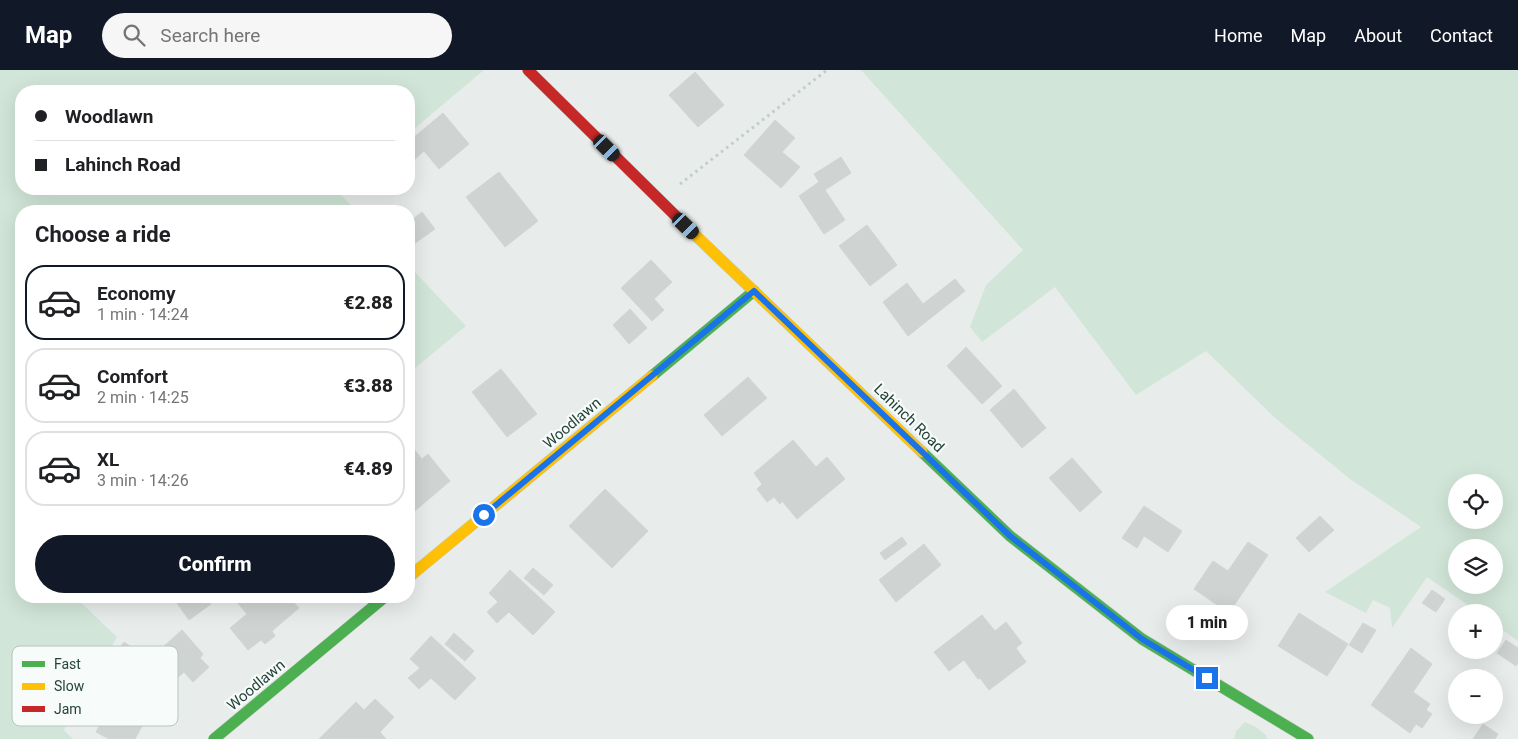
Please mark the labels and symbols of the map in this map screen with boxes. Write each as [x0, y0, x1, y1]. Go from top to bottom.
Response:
car [591, 132, 622, 164]
car [669, 210, 702, 242]
street label: Lahinch Road [870, 380, 948, 456]
street label: Woodlawn [539, 394, 605, 452]
route start [473, 504, 495, 526]
callout: 1 min [1166, 606, 1248, 640]
legend [12, 646, 178, 726]
text: Fast [54, 656, 81, 672]
street label: Woodlawn [223, 656, 289, 714]
route end [1196, 667, 1218, 689]
text: Slow [54, 678, 85, 694]
text: Jam [54, 701, 82, 717]

